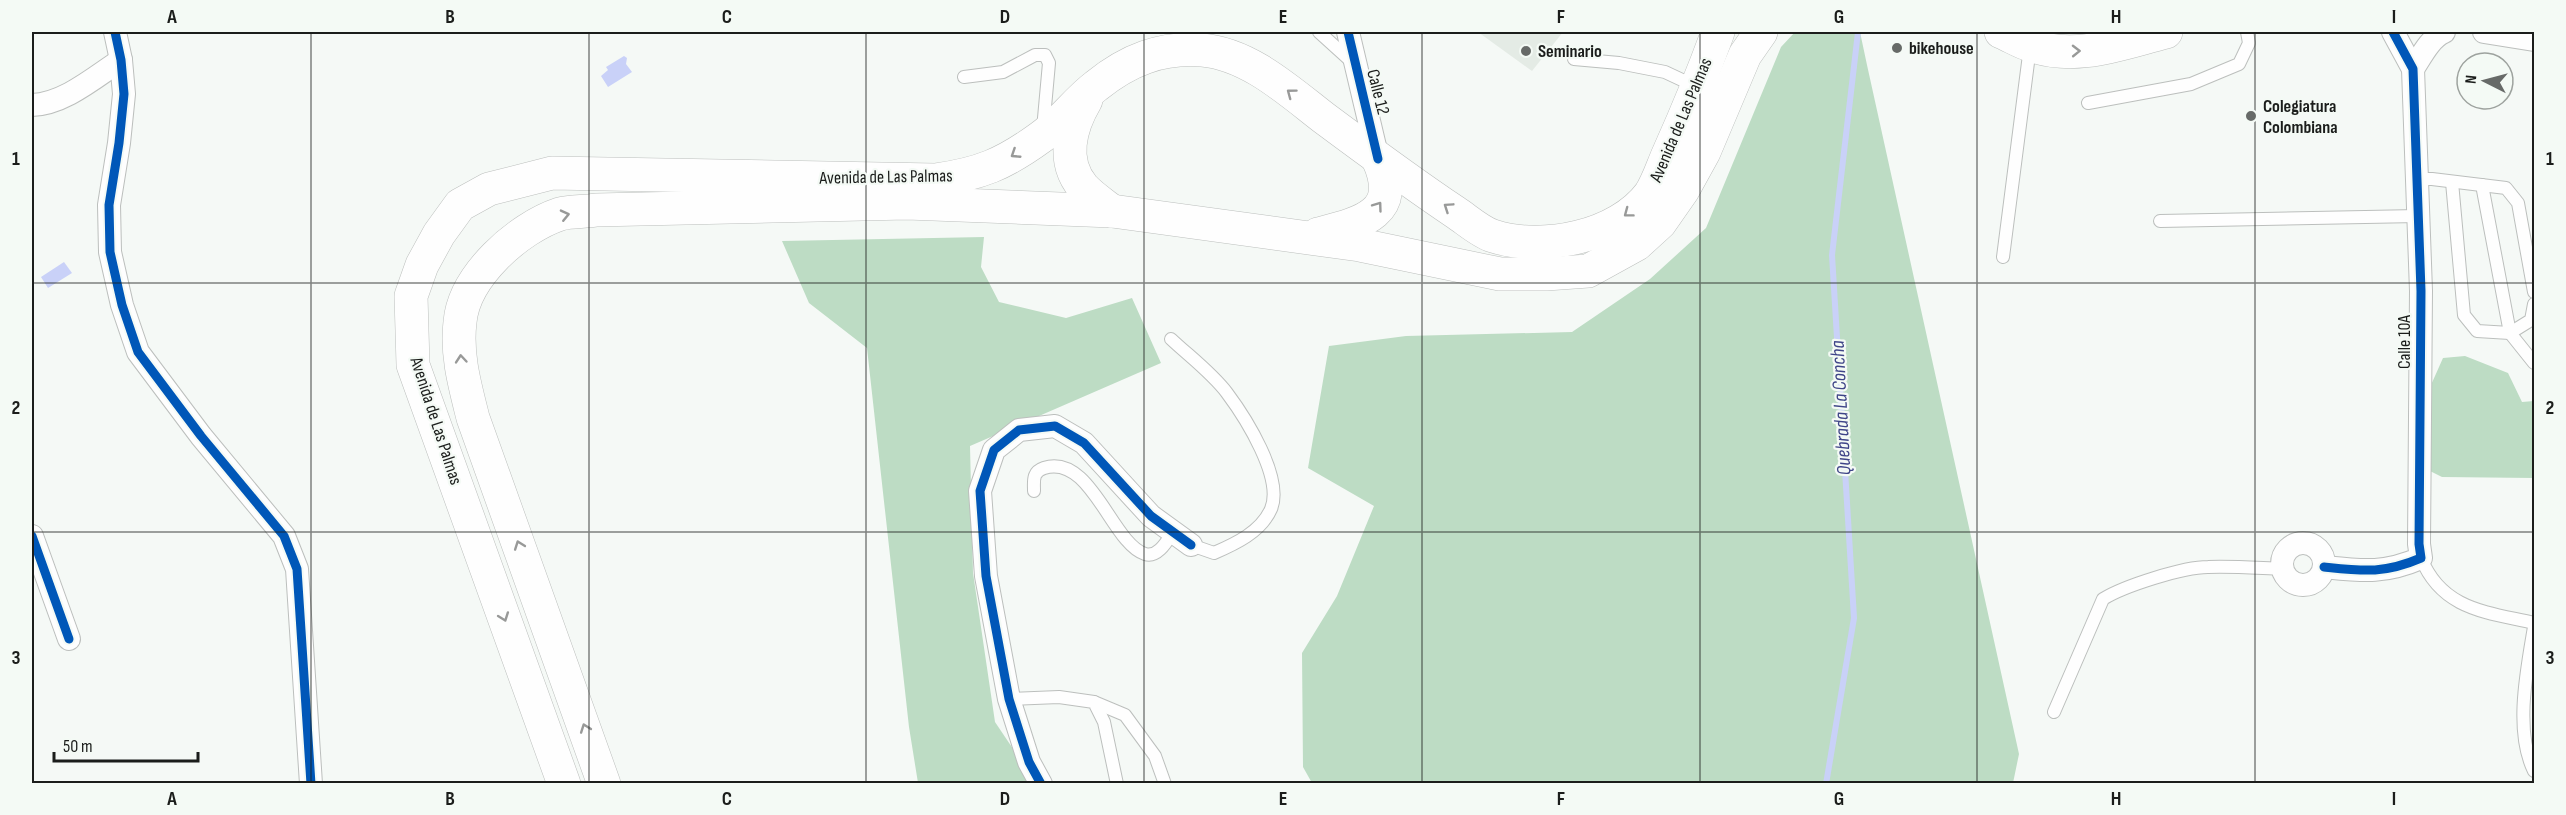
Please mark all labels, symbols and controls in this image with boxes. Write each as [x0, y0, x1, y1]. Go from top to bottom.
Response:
text: A [166, 5, 177, 29]
text: B [445, 5, 455, 29]
text: C [722, 5, 732, 29]
text: D [1000, 5, 1010, 29]
text: E [1279, 5, 1287, 29]
text: F [1557, 5, 1565, 29]
text: G [1834, 5, 1844, 29]
text: H [2111, 5, 2121, 29]
text: I [2392, 5, 2396, 29]
place label: bikehouse [1909, 38, 1974, 59]
place label: Seminario [1538, 41, 1602, 62]
marker: bikehouse [1890, 41, 1904, 55]
marker: Seminario [1519, 44, 1533, 58]
one-way arrow [2072, 45, 2081, 58]
north arrow [2455, 51, 2515, 111]
street label: Avenida de Las Palmas [1645, 55, 1717, 186]
street label: Calle 12 [1362, 67, 1394, 117]
text: N [2462, 74, 2481, 85]
one-way arrow [1286, 89, 1297, 100]
place label: Colegiatura Colombiana [2263, 96, 2338, 138]
marker: Colegiatura Colombiana [2244, 109, 2258, 123]
text: 1 [12, 147, 20, 171]
one-way arrow [1011, 147, 1022, 158]
text: 1 [2546, 147, 2554, 171]
street label: Avenida de Las Palmas [818, 165, 953, 189]
one-way arrow [1371, 201, 1382, 212]
one-way arrow [1444, 204, 1455, 215]
one-way arrow [1623, 206, 1634, 217]
one-way arrow [559, 209, 569, 222]
street label: Calle 10A [2394, 315, 2415, 369]
water label: Quebrada La Concha [1825, 340, 1857, 476]
street label: Avenida de Las Palmas [405, 354, 467, 487]
one-way arrow [455, 355, 468, 364]
text: 2 [12, 396, 20, 420]
text: 2 [2546, 396, 2554, 420]
one-way arrow [514, 540, 527, 551]
one-way arrow [497, 611, 510, 622]
text: 3 [12, 646, 21, 670]
text: 3 [2546, 646, 2555, 670]
one-way arrow [580, 723, 593, 734]
scale bar [54, 725, 198, 763]
text: 50 m [63, 736, 93, 757]
text: A [166, 787, 177, 811]
text: B [445, 787, 455, 811]
text: C [722, 787, 732, 811]
text: D [1000, 787, 1010, 811]
text: E [1279, 787, 1287, 811]
text: F [1557, 787, 1565, 811]
text: G [1834, 787, 1844, 811]
text: H [2111, 787, 2121, 811]
text: I [2392, 787, 2396, 811]

